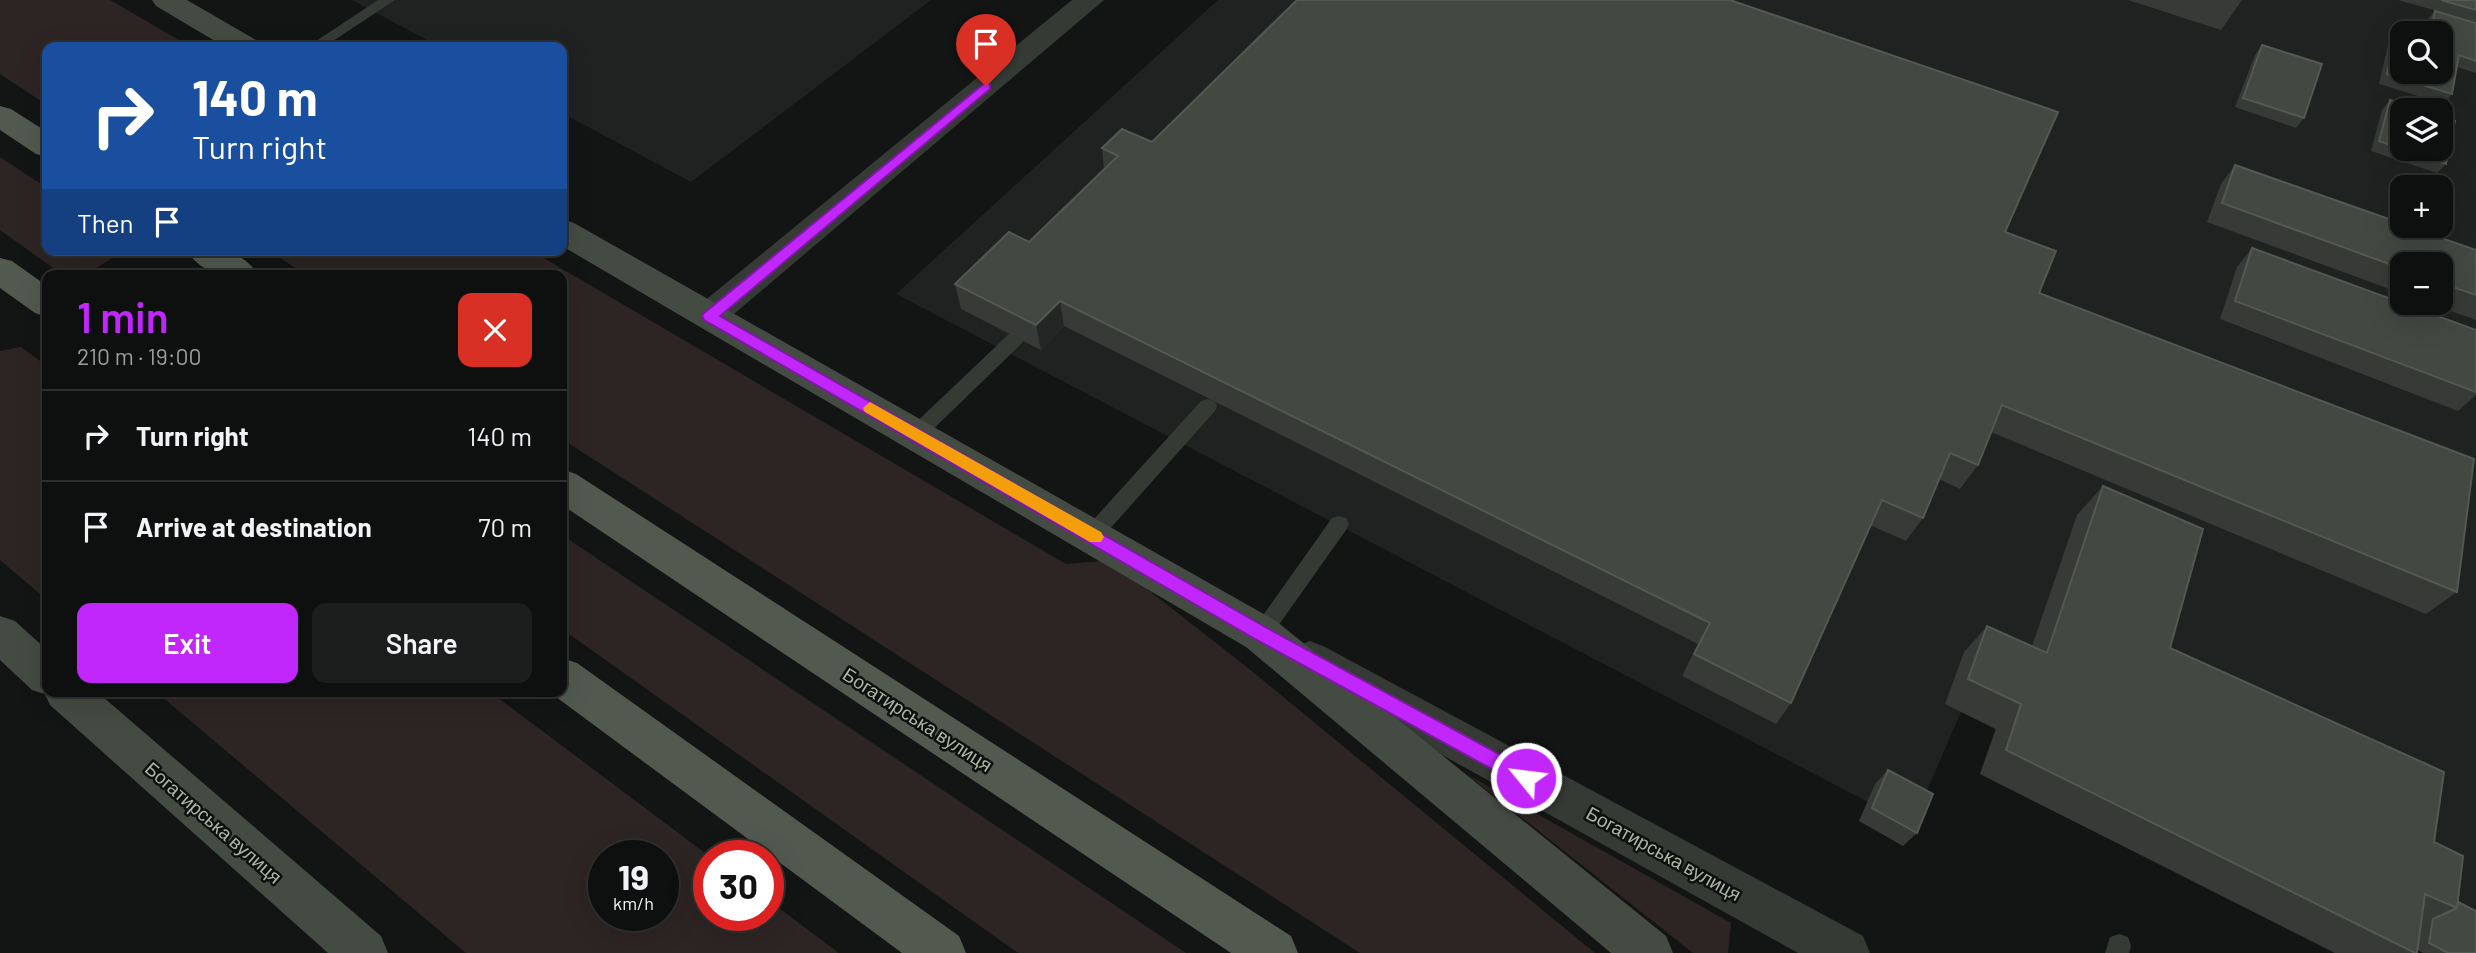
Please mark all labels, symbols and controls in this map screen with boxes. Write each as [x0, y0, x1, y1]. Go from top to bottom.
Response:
pin [956, 14, 1016, 86]
map controls [2390, 21, 2453, 315]
button: search [2390, 21, 2453, 84]
icon: arrive [967, 25, 1005, 63]
text: 140 m [192, 67, 318, 126]
icon: right [77, 70, 168, 161]
button: layers [2390, 98, 2453, 161]
text: Turn right [192, 127, 327, 165]
button: + [2390, 175, 2453, 238]
icon: arrive [148, 203, 186, 241]
text: Then [77, 207, 134, 238]
button: − [2390, 252, 2453, 315]
text: 1 min [77, 291, 169, 341]
button: close [458, 293, 532, 367]
text: 210 m · 19:00 [77, 342, 202, 370]
icon: right [77, 417, 115, 455]
text: Turn right [136, 420, 249, 451]
text: 140 m [467, 420, 532, 451]
icon: arrive [77, 508, 115, 546]
text: Arrive at destination [136, 511, 372, 542]
text: 70 m [478, 511, 532, 542]
button: Exit [77, 603, 298, 683]
button: Share [312, 603, 532, 683]
street label: Богатирська вулиця [839, 662, 997, 776]
position arrow [1489, 741, 1563, 815]
street label: Богатирська вулиця [141, 756, 287, 888]
street label: Богатирська вулиця [1582, 801, 1746, 905]
speed limit sign: 30 [693, 840, 784, 931]
text: 19 [618, 855, 649, 897]
text: km/h [613, 892, 654, 914]

